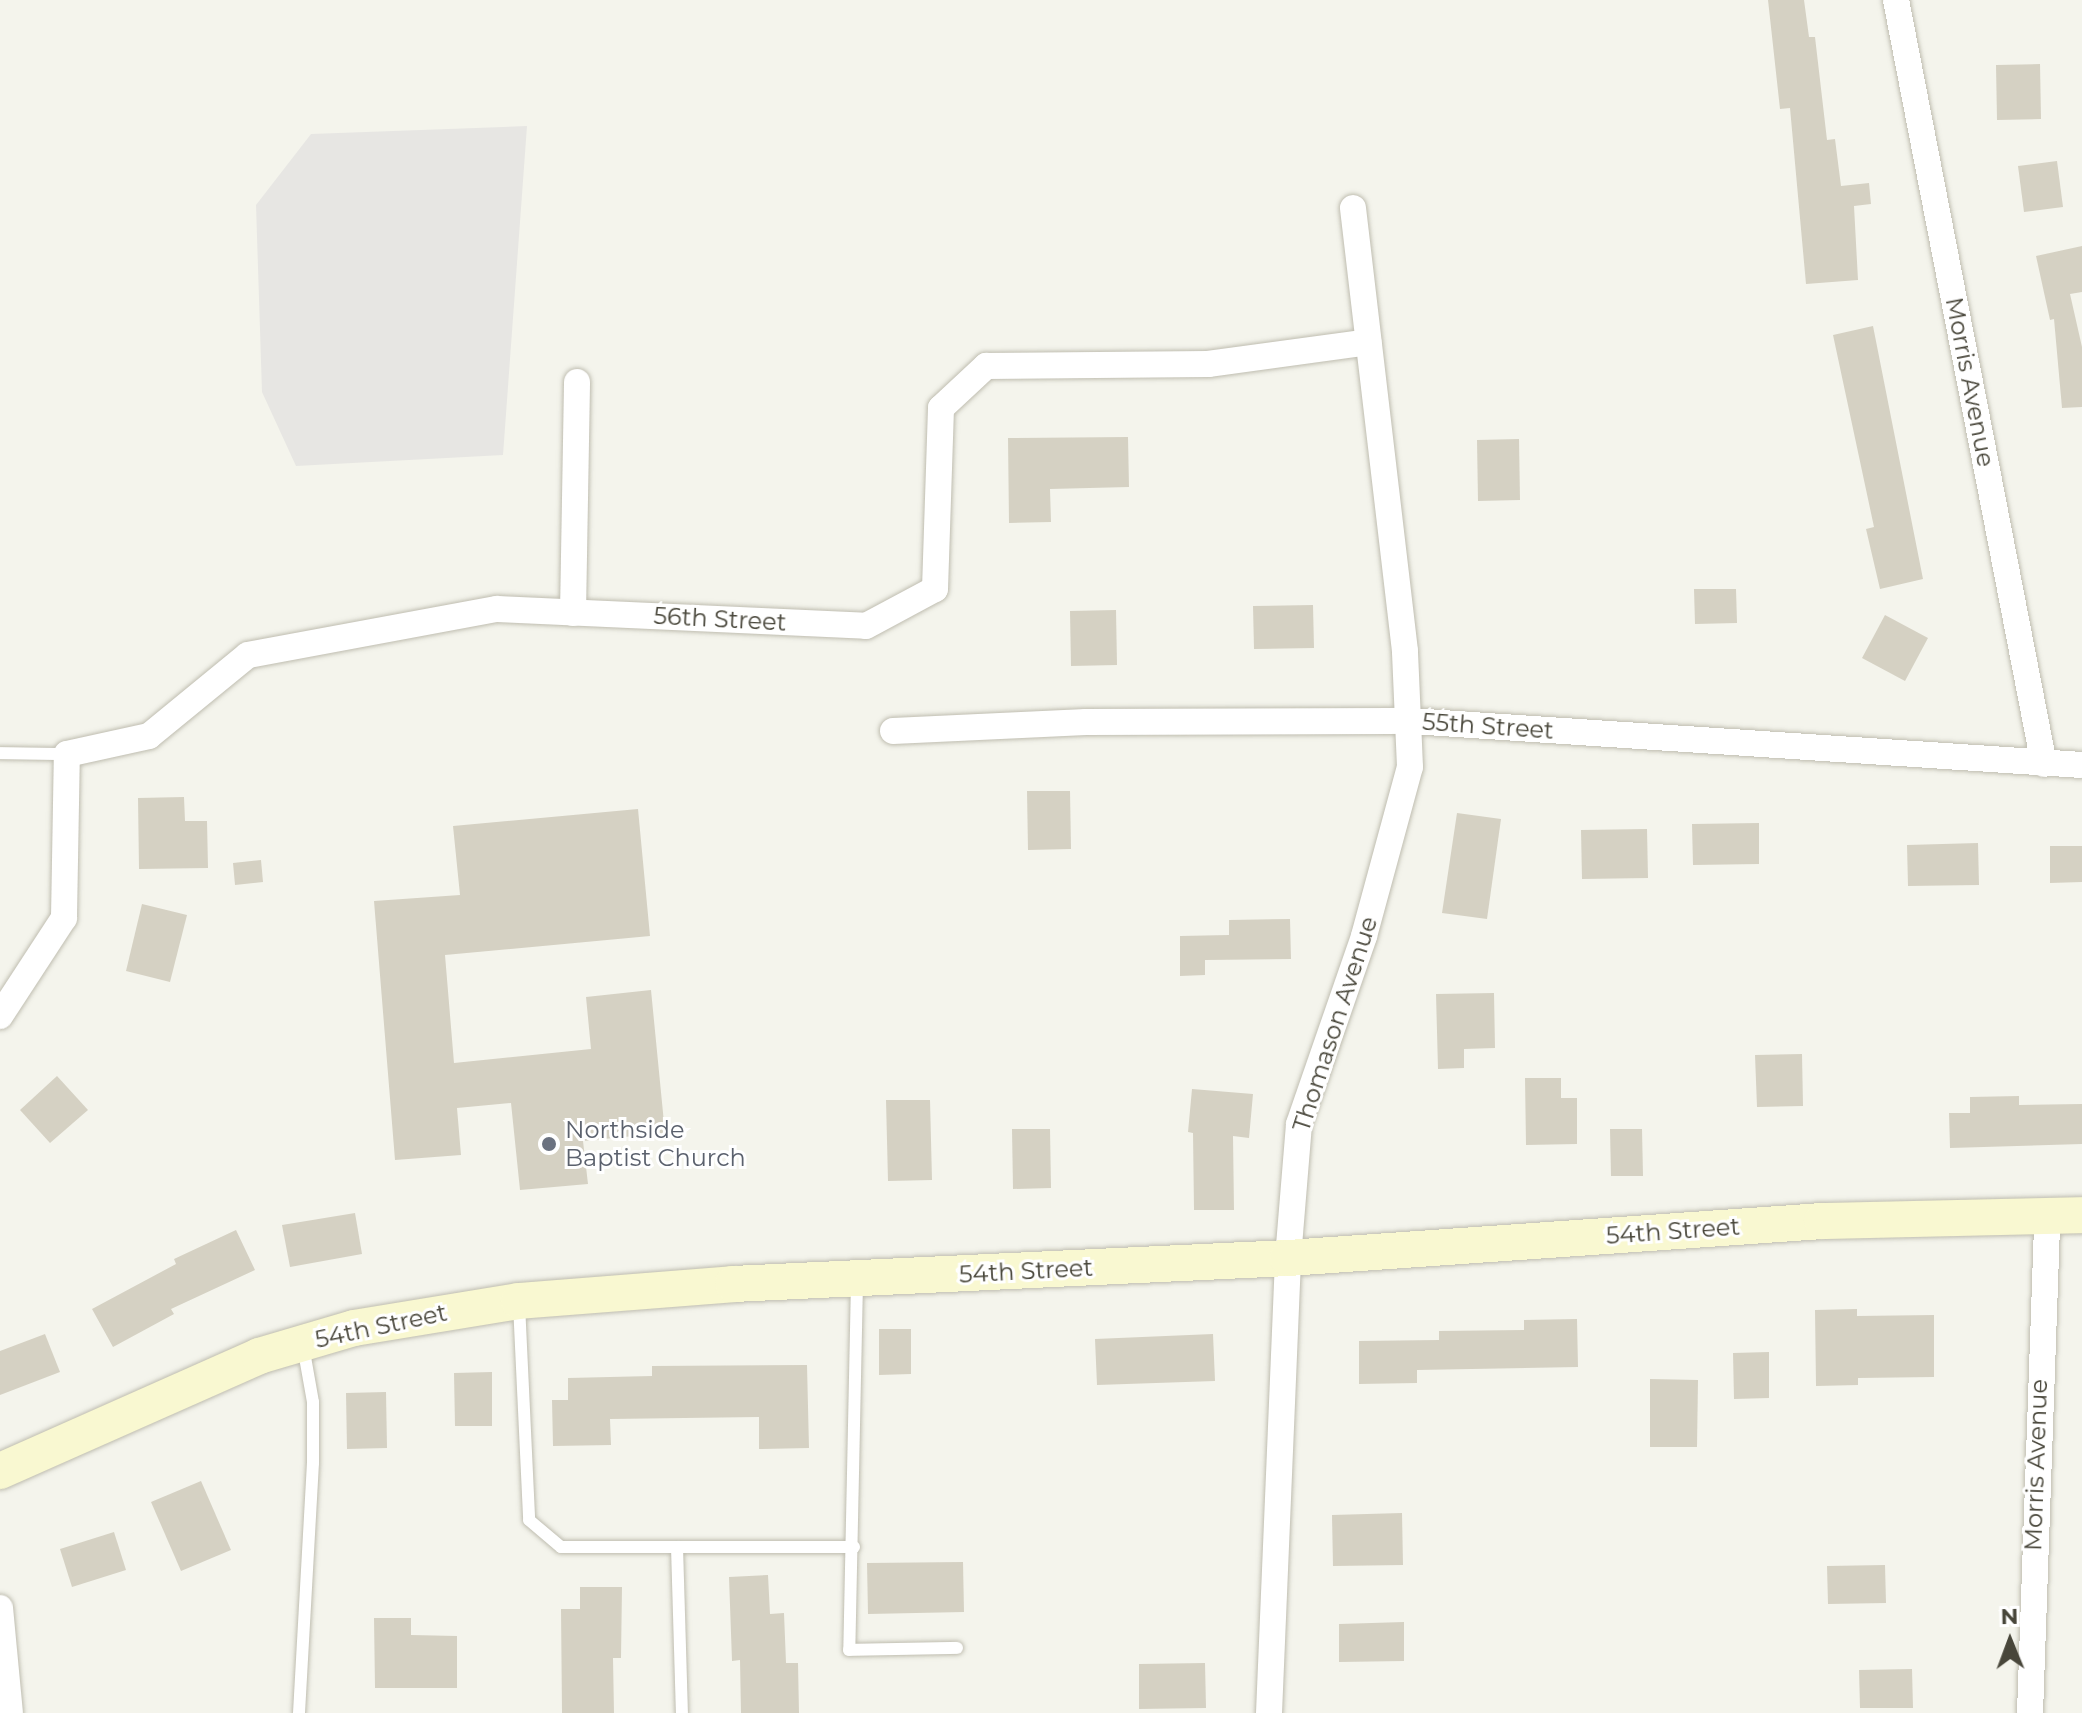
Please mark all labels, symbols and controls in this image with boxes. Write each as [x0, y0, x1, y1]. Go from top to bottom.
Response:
street label: Morris Avenue [1939, 295, 2001, 469]
street label: 56th Street [653, 601, 787, 637]
street label: 55th Street [1421, 707, 1555, 745]
street label: Thomason Avenue [1287, 913, 1383, 1135]
place label: Northside Baptist Church [565, 1116, 746, 1172]
marker: Northside Baptist Church [540, 1135, 558, 1153]
street label: 54th Street [1605, 1212, 1741, 1250]
street label: 54th Street [958, 1253, 1094, 1289]
street label: 54th Street [312, 1298, 450, 1354]
street label: Morris Avenue [2019, 1379, 2053, 1551]
north arrow [1970, 1601, 2050, 1681]
text: N [2000, 1603, 2019, 1630]

